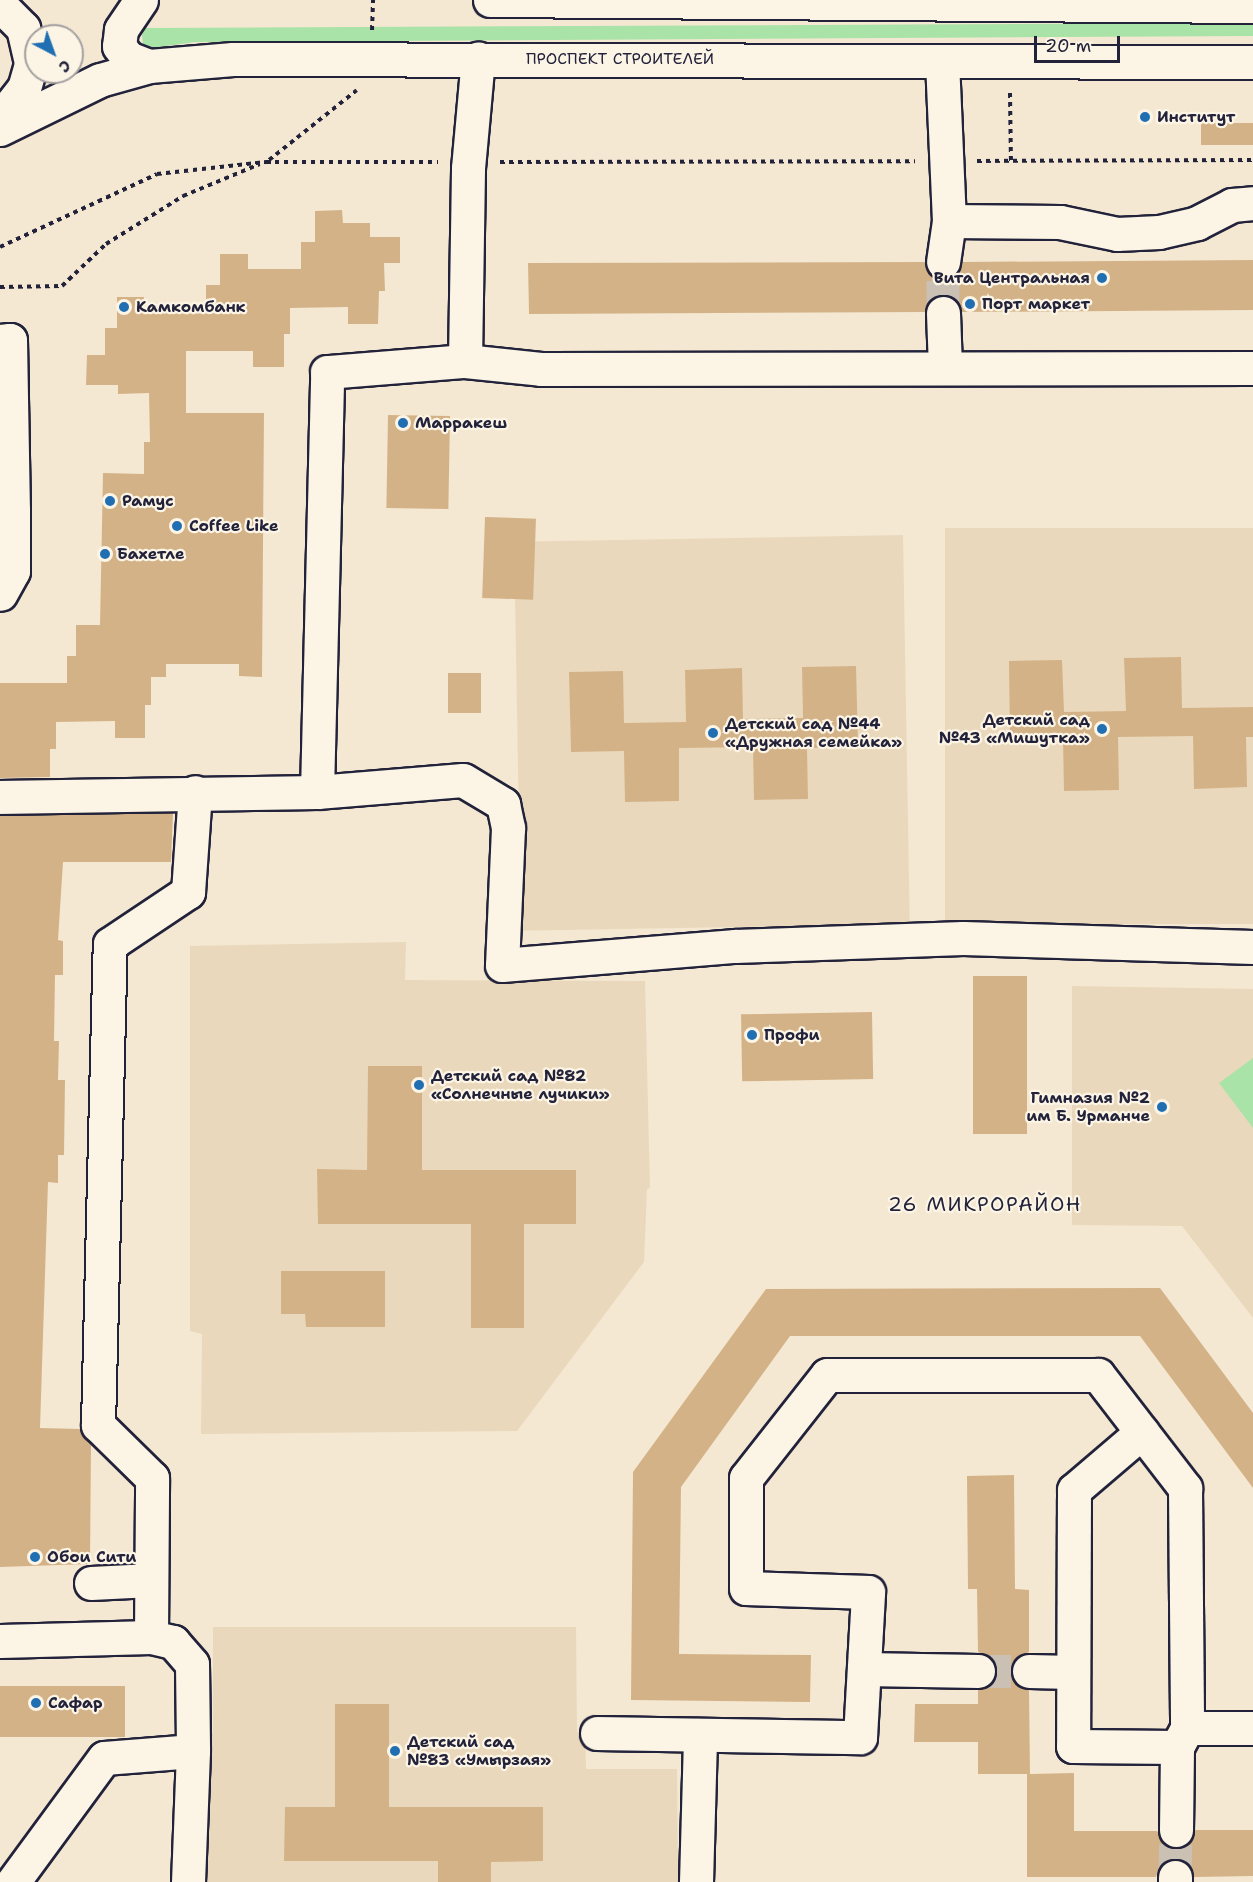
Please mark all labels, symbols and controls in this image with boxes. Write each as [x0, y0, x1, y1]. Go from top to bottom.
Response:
north arrow [24, 24, 84, 84]
scale bar [1037, 24, 1122, 62]
text: 20 m [1045, 34, 1091, 58]
street label: ПРОСПЕКТ СТРОИТЕЛЕЙ [526, 49, 714, 69]
text: С [54, 55, 75, 78]
place label: Институт [1157, 107, 1235, 127]
marker: Институт [1138, 110, 1152, 124]
place label: Вита Центральная [934, 268, 1090, 288]
marker: Вита Центральная [1095, 271, 1109, 285]
place label: Порт маркет [982, 294, 1090, 314]
place label: Камкомбанк [136, 297, 246, 317]
marker: Порт маркет [963, 297, 977, 311]
marker: Камкомбанк [117, 300, 131, 314]
place label: Марракеш [415, 413, 507, 433]
marker: Марракеш [396, 416, 410, 430]
place label: Рамус [122, 491, 174, 511]
marker: Рамус [103, 494, 117, 508]
place label: Coffee Like [189, 516, 279, 536]
marker: Coffee Like [170, 519, 184, 533]
place label: Бахетле [117, 544, 185, 564]
marker: Бахетле [98, 547, 112, 561]
place label: Детский сад №43 «Мишутка» [939, 710, 1090, 748]
place label: Детский сад №44 «Дружная семейка» [725, 714, 902, 752]
marker: Детский сад №43 «Мишутка» [1095, 722, 1109, 736]
marker: Детский сад №44 «Дружная семейка» [706, 726, 720, 740]
place label: Профи [764, 1025, 820, 1045]
marker: Профи [745, 1028, 759, 1042]
place label: Детский сад №82 «Солнечные лучики» [431, 1066, 610, 1104]
marker: Детский сад №82 «Солнечные лучики» [412, 1078, 426, 1092]
place label: Гимназия №2 им Б. Урманче [1026, 1088, 1150, 1126]
marker: Гимназия №2 им Б. Урманче [1155, 1100, 1169, 1114]
district label: 26 МИКРОРАЙОН [888, 1192, 1082, 1216]
place label: Обои Сити [47, 1547, 136, 1567]
marker: Обои Сити [28, 1550, 42, 1564]
place label: Сафар [48, 1693, 103, 1713]
marker: Сафар [29, 1696, 43, 1710]
place label: Детский сад №83 «Умырзая» [407, 1732, 551, 1770]
marker: Детский сад №83 «Умырзая» [388, 1744, 402, 1758]

